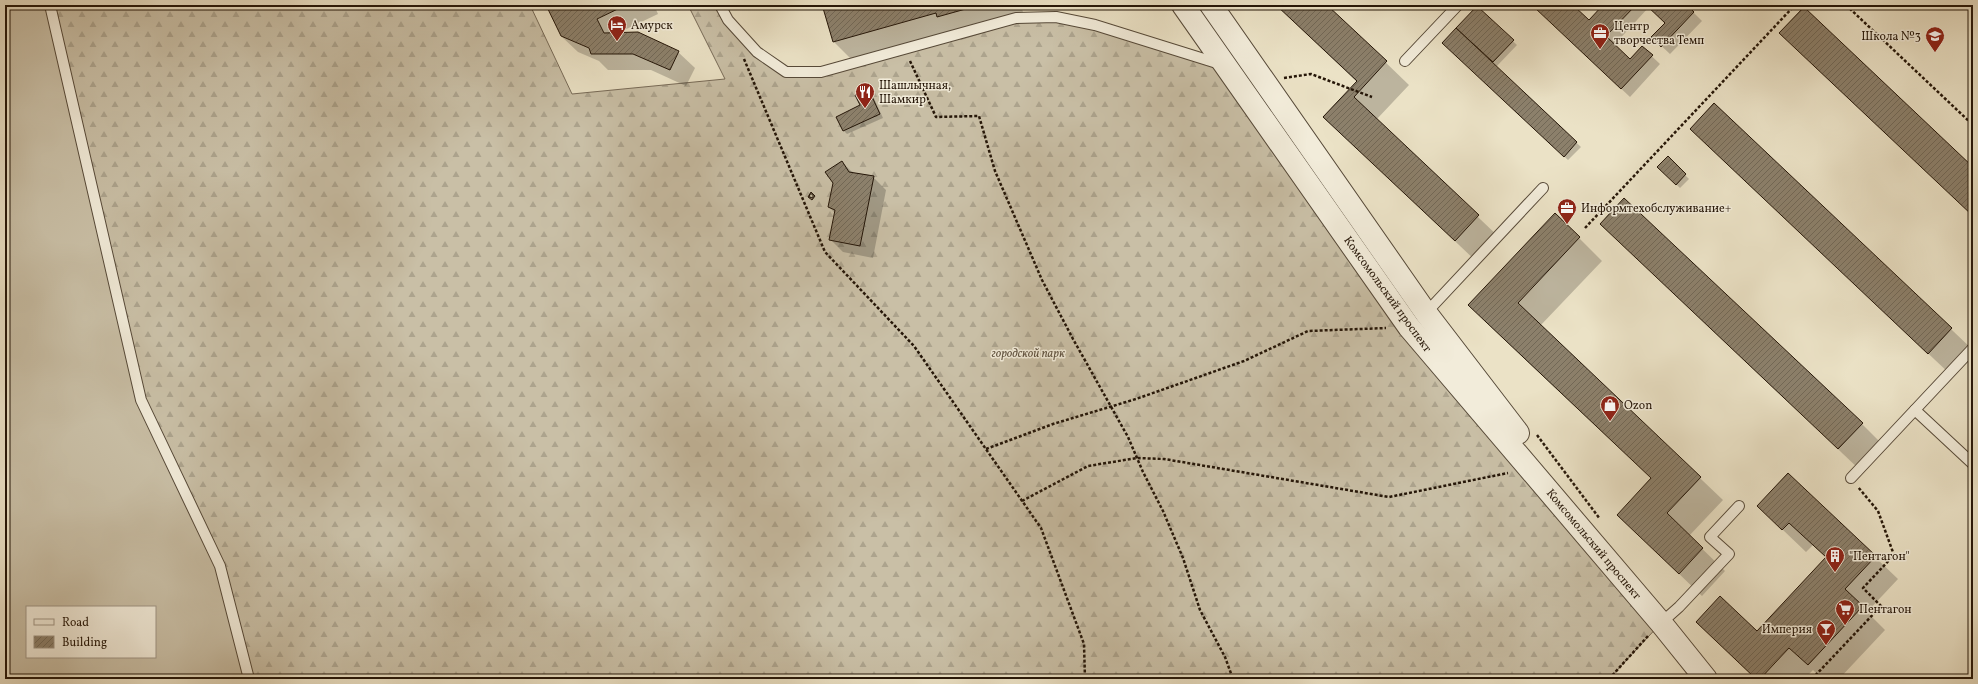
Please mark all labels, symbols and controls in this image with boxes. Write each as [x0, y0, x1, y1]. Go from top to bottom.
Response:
hotel icon: Амурск [606, 14, 628, 42]
place label: Амурск [631, 18, 673, 34]
place label: Центр творчества Темп [1614, 19, 1704, 49]
office icon: Центр творчества Темп [1589, 22, 1611, 50]
school or university icon: Школа №3 [1924, 25, 1946, 53]
place label: Школа №3 [1861, 29, 1921, 45]
place label: Шашлычная, Шамкир [879, 78, 951, 108]
restaurant icon: Шашлычная, Шамкир [854, 81, 876, 109]
office icon: Информтехобслуживание+ [1556, 197, 1578, 225]
place label: Информтехобслуживание+ [1581, 201, 1732, 217]
street label: Комсомольский проспект [1340, 233, 1435, 356]
park label: городской парк [991, 346, 1065, 362]
shop icon: Ozon [1599, 394, 1621, 422]
place label: Ozon [1624, 398, 1652, 414]
street label: Комсомольский проспект [1542, 486, 1644, 603]
building icon: "Пентагон" [1824, 545, 1846, 573]
place label: "Пентагон" [1849, 549, 1910, 565]
supermarket icon: Пентагон [1834, 598, 1856, 626]
place label: Пентагон [1859, 602, 1912, 618]
legend [26, 606, 156, 658]
text: Road [62, 615, 89, 631]
bar icon: Империя [1815, 618, 1837, 646]
place label: Империя [1762, 622, 1812, 638]
text: Building [62, 635, 107, 651]

